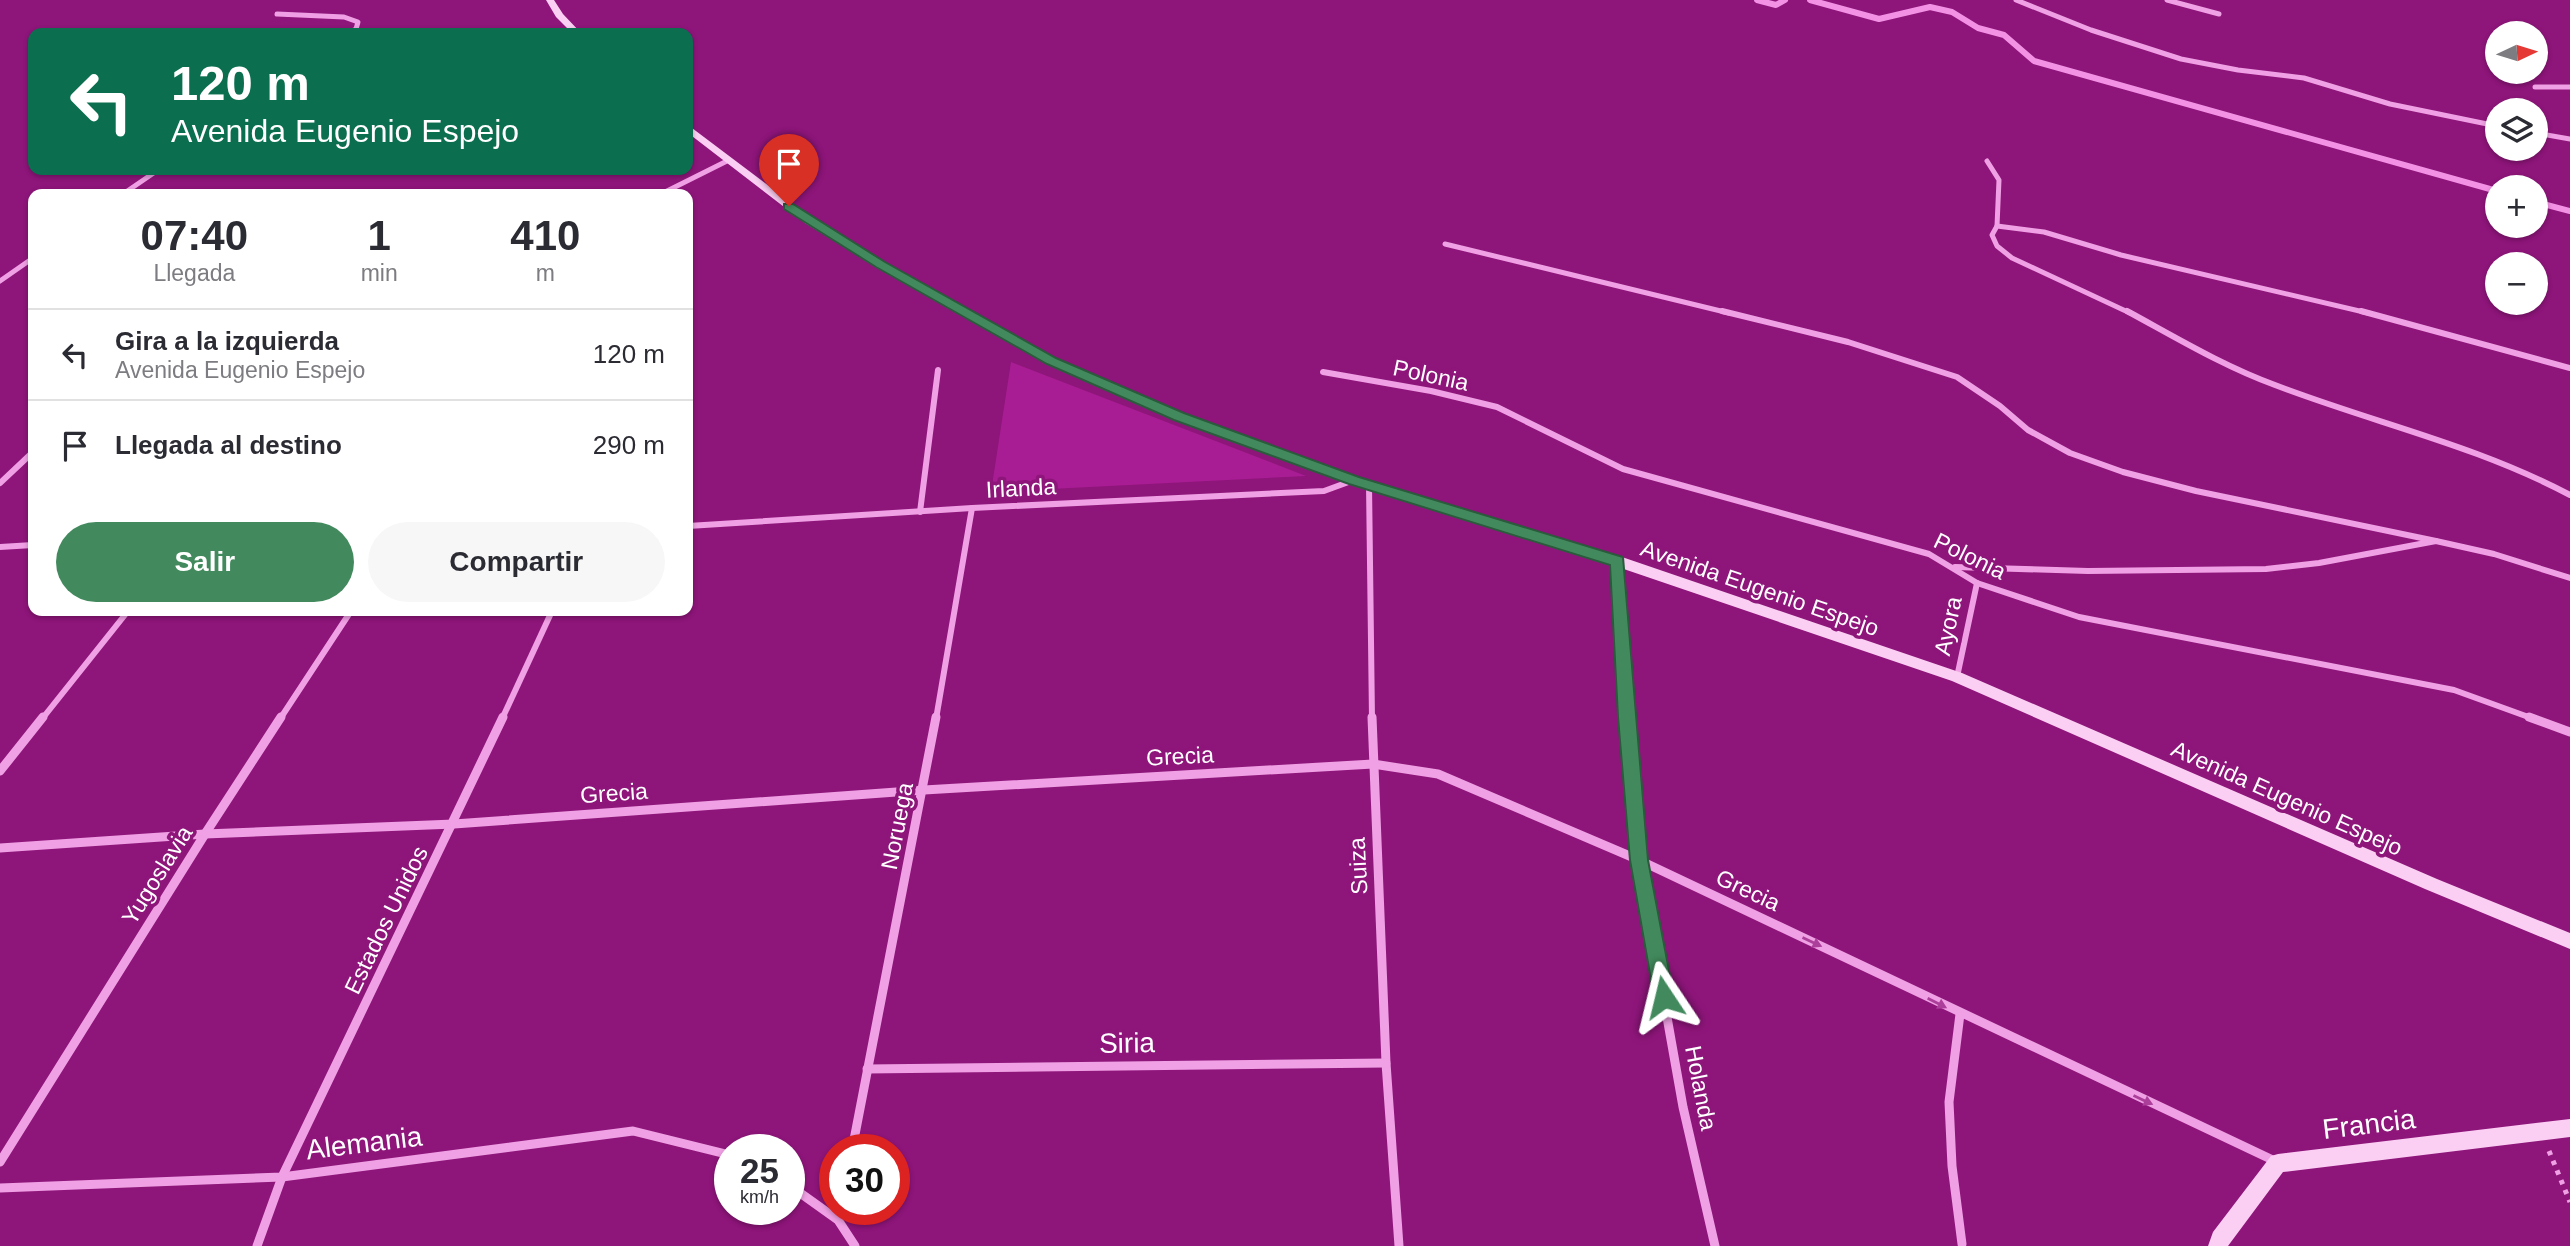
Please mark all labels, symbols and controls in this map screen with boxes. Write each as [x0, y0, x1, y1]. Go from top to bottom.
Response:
north arrow [2485, 21, 2548, 84]
map controls [2485, 21, 2548, 315]
icon: left [56, 56, 147, 147]
text: 120 m [171, 56, 310, 110]
button: layers [2485, 98, 2548, 161]
text: Avenida Eugenio Espejo [171, 113, 519, 149]
pin [759, 134, 819, 206]
icon: arrive [770, 145, 808, 183]
button: + [2485, 175, 2548, 238]
text: 07:40 [141, 212, 248, 259]
text: 1 [367, 212, 391, 259]
text: 410 [510, 212, 580, 259]
button: − [2485, 252, 2548, 315]
text: Llegada [153, 260, 235, 286]
text: min [361, 260, 398, 286]
text: m [536, 260, 555, 286]
text: Gira a la izquierda [115, 326, 339, 356]
icon: left [56, 336, 94, 374]
text: 120 m [593, 339, 665, 369]
street label: Polonia [1391, 354, 1471, 396]
text: Avenida Eugenio Espejo [115, 357, 365, 383]
icon: arrive [56, 427, 94, 465]
text: Llegada al destino [115, 430, 342, 460]
text: 290 m [593, 430, 665, 460]
street label: Irlanda [985, 473, 1057, 503]
button: Salir [56, 522, 354, 602]
button: Compartir [368, 522, 665, 602]
street label: Polonia [1930, 527, 2010, 585]
street label: Avenida Eugenio Espejo [1637, 535, 1883, 641]
street label: Ayora [1929, 594, 1967, 658]
street label: Avenida Eugenio Espejo [2167, 735, 2407, 861]
street label: Grecia [1145, 741, 1215, 771]
street label: Grecia [579, 778, 649, 808]
street label: Noruega [876, 780, 918, 872]
street label: Yugoslavia [116, 821, 198, 929]
street label: Suiza [1344, 836, 1372, 895]
street label: Estados Unidos [339, 842, 433, 998]
street label: Grecia [1712, 864, 1784, 916]
one-way arrow [1802, 936, 1822, 948]
position arrow [1627, 960, 1701, 1034]
one-way arrow [1927, 997, 1947, 1008]
street label: Siria [1099, 1027, 1156, 1059]
street label: Holanda [1680, 1043, 1722, 1133]
one-way arrow [2133, 1094, 2153, 1106]
street label: Francia [2321, 1103, 2418, 1145]
street label: Alemania [304, 1120, 424, 1165]
speed limit sign: 30 [819, 1134, 910, 1225]
text: 25 [740, 1151, 779, 1190]
text: km/h [740, 1187, 779, 1207]

